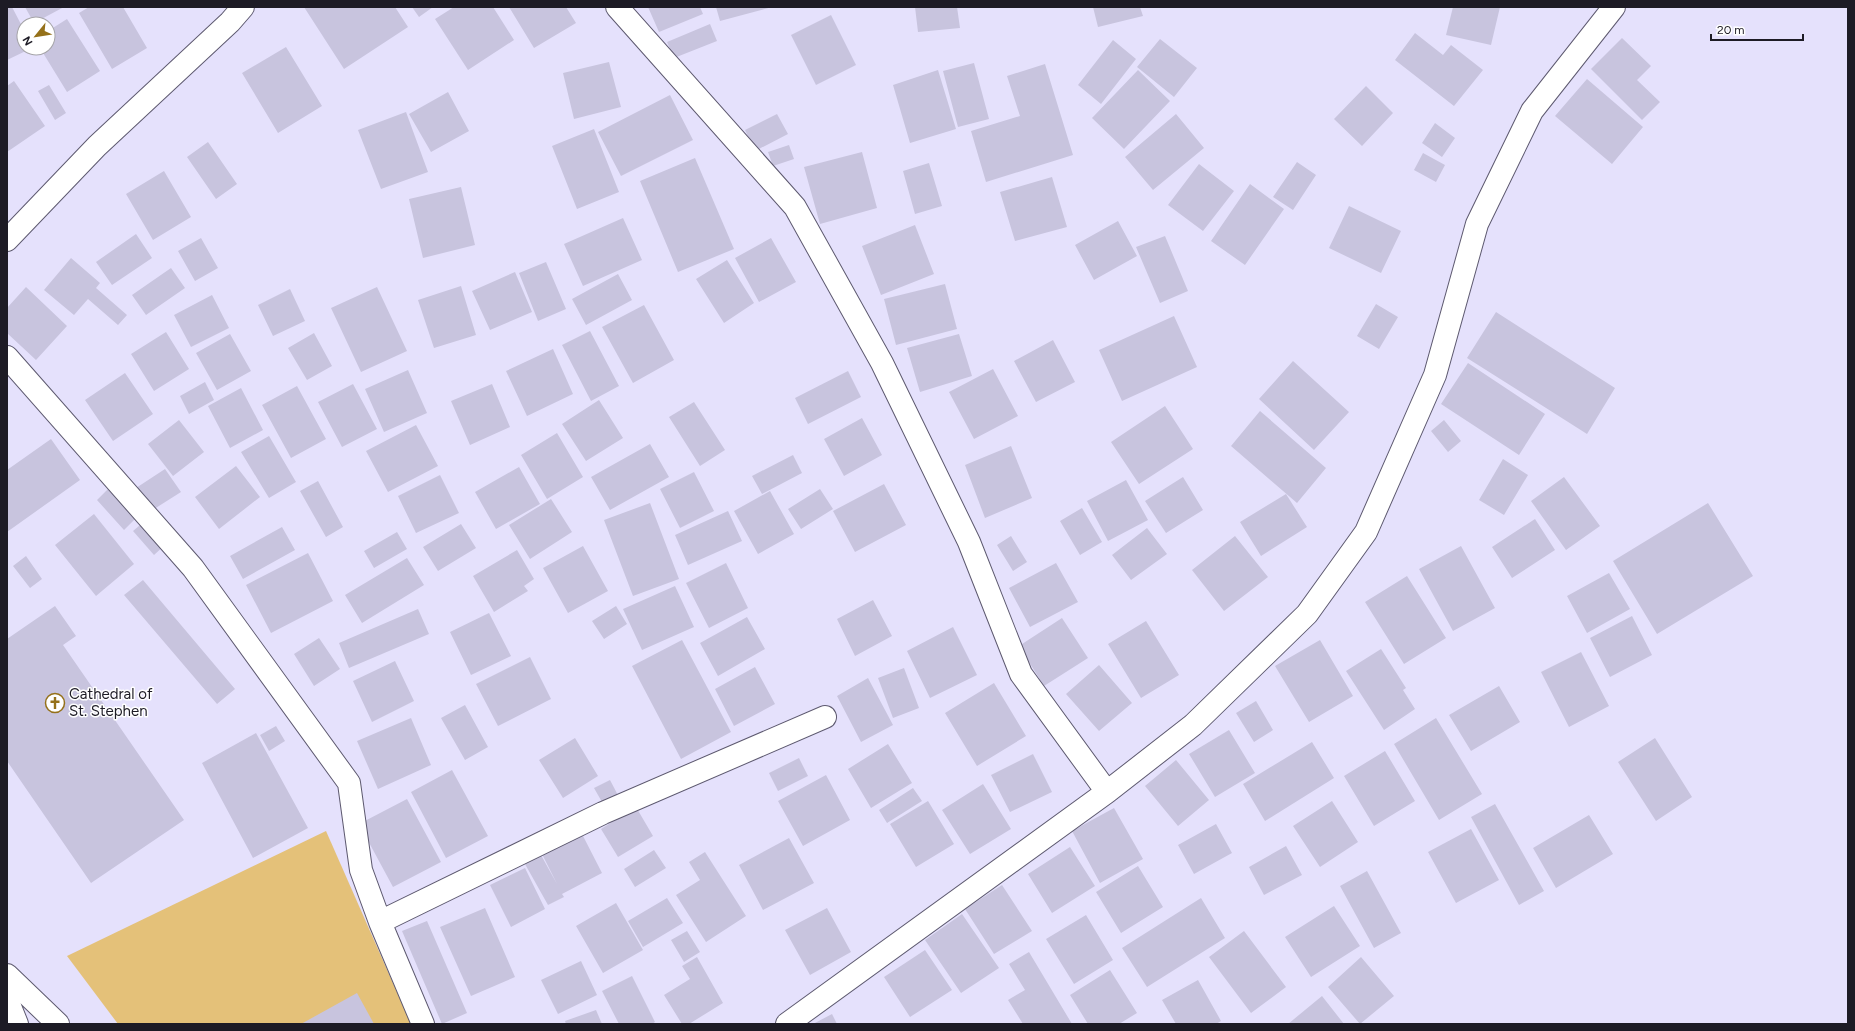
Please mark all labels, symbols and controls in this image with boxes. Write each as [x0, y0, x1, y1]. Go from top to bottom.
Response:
north arrow [16, 16, 56, 56]
scale bar [1711, 16, 1803, 42]
text: 20 m [1717, 23, 1745, 37]
text: N [20, 34, 36, 48]
place label: Cathedral of St. Stephen [69, 685, 153, 720]
church icon: Cathedral of St. Stephen [44, 692, 66, 714]

